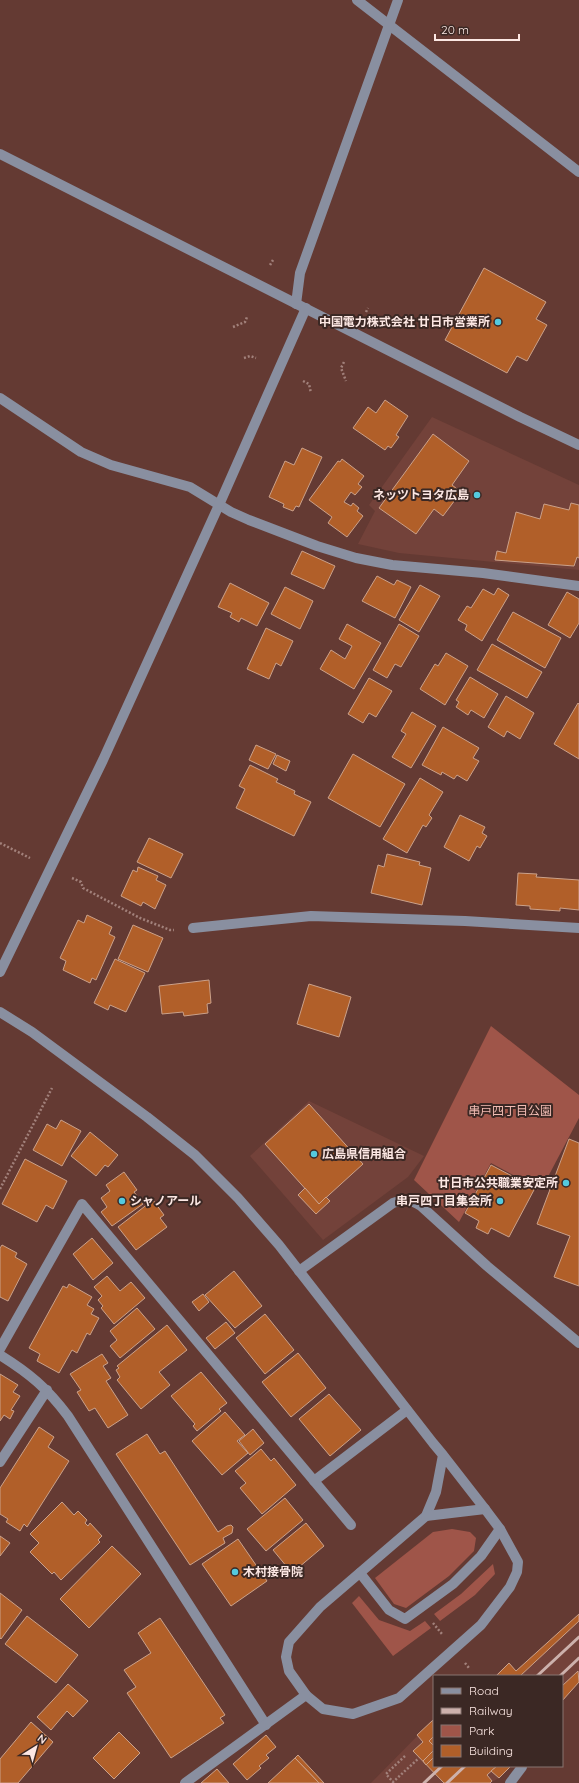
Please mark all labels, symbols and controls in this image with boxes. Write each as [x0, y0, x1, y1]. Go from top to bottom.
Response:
scale bar [435, 16, 519, 42]
text: 20 m [441, 22, 469, 37]
place label: 中国電力株式会社 廿日市営業所 [319, 314, 490, 329]
marker: 中国電力株式会社 廿日市営業所 [493, 317, 503, 327]
place label: ネッツトヨタ広島 [373, 487, 469, 502]
marker: ネッツトヨタ広島 [472, 490, 482, 500]
park label: 串戸四丁目公園 [468, 1103, 552, 1118]
place label: 広島県信用組合 [322, 1146, 406, 1161]
marker: 広島県信用組合 [309, 1149, 319, 1159]
place label: 廿日市公共職業安定所 [438, 1175, 558, 1190]
marker: 廿日市公共職業安定所 [561, 1178, 571, 1188]
place label: シャノアール [130, 1193, 201, 1208]
place label: 串戸四丁目集会所 [396, 1193, 492, 1208]
marker: シャノアール [117, 1196, 127, 1206]
marker: 串戸四丁目集会所 [495, 1196, 505, 1206]
place label: 木村接骨院 [243, 1564, 303, 1579]
marker: 木村接骨院 [230, 1567, 240, 1577]
legend [433, 1675, 563, 1767]
text: Road [469, 1683, 499, 1698]
text: Railway [469, 1703, 513, 1718]
text: Park [469, 1723, 494, 1738]
north arrow [16, 1727, 56, 1767]
text: N [35, 1731, 49, 1747]
text: Building [469, 1743, 513, 1758]

